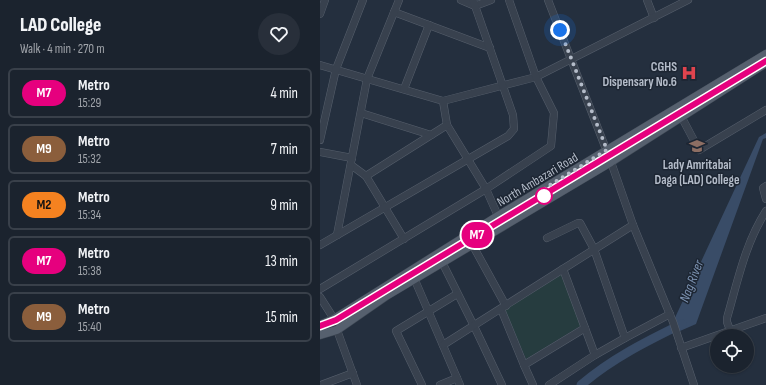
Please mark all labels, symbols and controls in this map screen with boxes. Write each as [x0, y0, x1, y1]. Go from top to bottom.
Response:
button: heart [258, 13, 300, 55]
text: LAD College [20, 14, 101, 37]
your location [550, 20, 570, 40]
text: Walk · 4 min · 270 m [20, 41, 105, 57]
place label: CGHS Dispensary No.6 [602, 59, 677, 90]
hospital icon: CGHS Dispensary No.6 [680, 64, 698, 82]
text: Metro [78, 76, 110, 95]
text: M7 [37, 84, 51, 101]
text: 4 min [271, 84, 298, 103]
text: 15:29 [78, 95, 101, 111]
text: Metro [78, 132, 110, 151]
school or university icon: Lady Amritabai Daga (LAD) College [688, 137, 706, 155]
text: M9 [36, 140, 52, 157]
text: 7 min [271, 140, 298, 159]
street label: North Ambazari Road [494, 149, 581, 210]
text: 15:32 [78, 151, 101, 167]
place label: Lady Amritabai Daga (LAD) College [655, 157, 740, 188]
unlabelled marker [535, 187, 553, 205]
text: Metro [78, 188, 110, 207]
text: M2 [37, 196, 51, 213]
text: 9 min [270, 196, 298, 215]
text: 15:34 [78, 207, 101, 223]
line badge: M7 [459, 222, 495, 248]
text: M7 [470, 226, 484, 243]
text: Metro [78, 244, 110, 263]
text: M7 [37, 252, 51, 269]
text: 13 min [265, 252, 298, 271]
water label: Nag River [676, 257, 708, 305]
text: 15:38 [78, 263, 101, 279]
text: Metro [78, 300, 110, 319]
text: M9 [36, 308, 52, 325]
text: 15 min [266, 308, 298, 327]
text: 15:40 [78, 319, 101, 335]
map controls [710, 329, 754, 373]
button: locate [710, 329, 754, 373]

